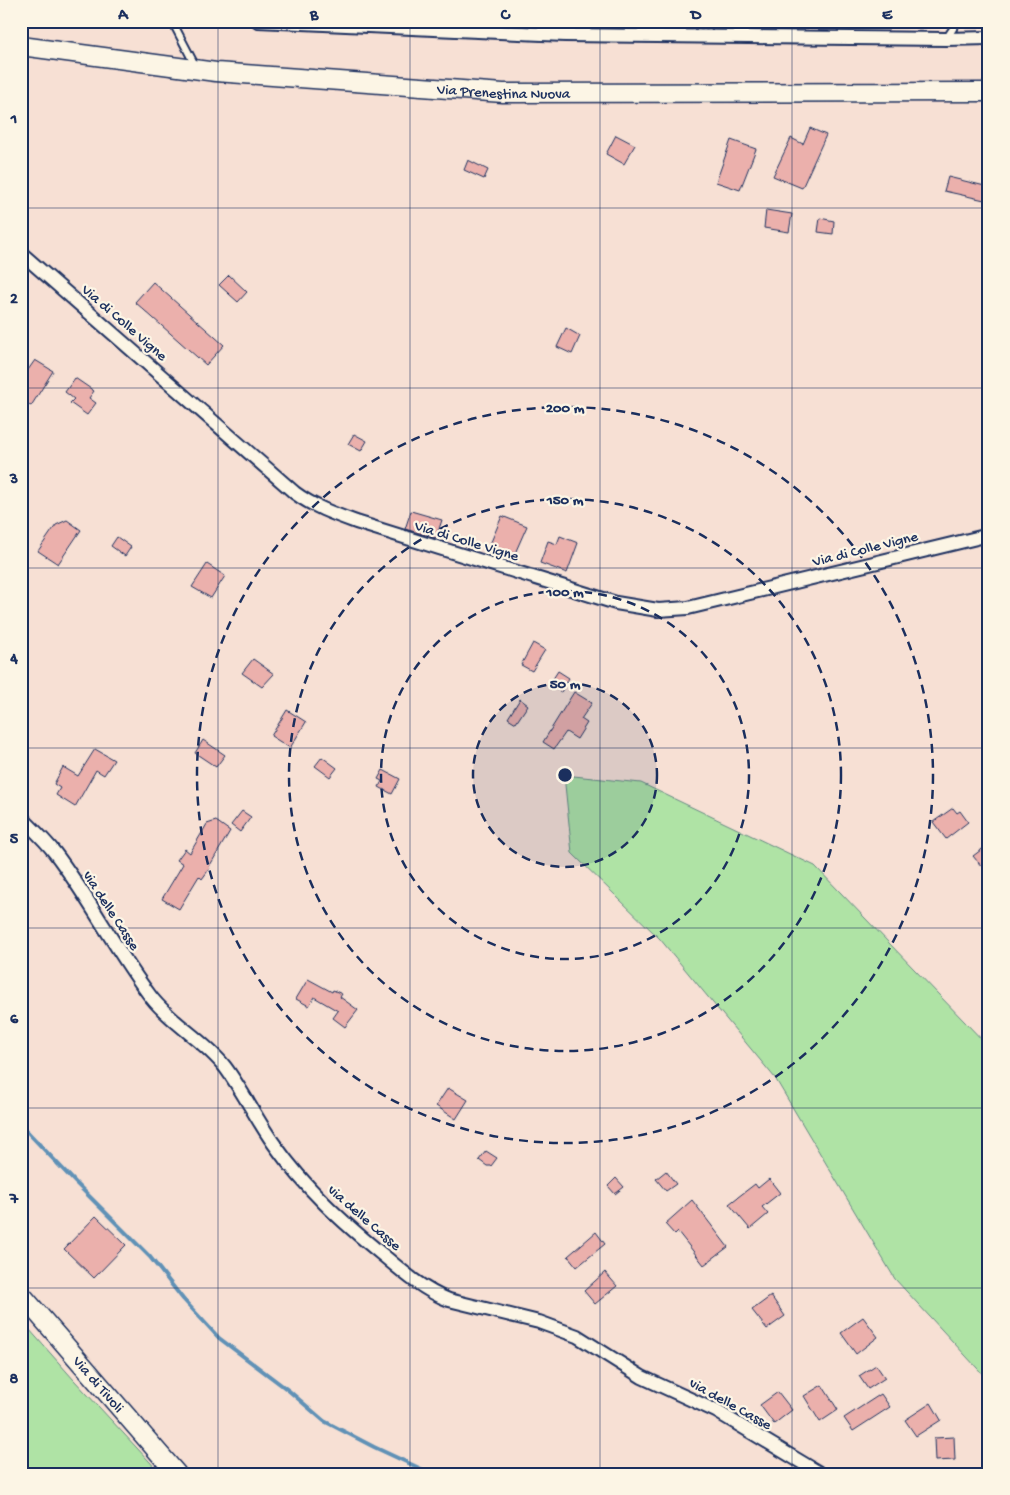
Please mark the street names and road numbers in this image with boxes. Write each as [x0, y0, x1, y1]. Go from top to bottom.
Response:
street label: Via Prenestina Nuova [435, 81, 571, 104]
street label: Via di Colle Vigne [76, 281, 170, 366]
street label: Via di Colle Vigne [411, 517, 521, 566]
street label: Via di Colle Vigne [810, 528, 920, 572]
street label: via delle Casse [78, 868, 143, 955]
street label: via delle Casse [323, 1182, 404, 1255]
street label: Via di Tivoli [67, 1352, 127, 1417]
street label: via delle Casse [686, 1375, 775, 1435]

